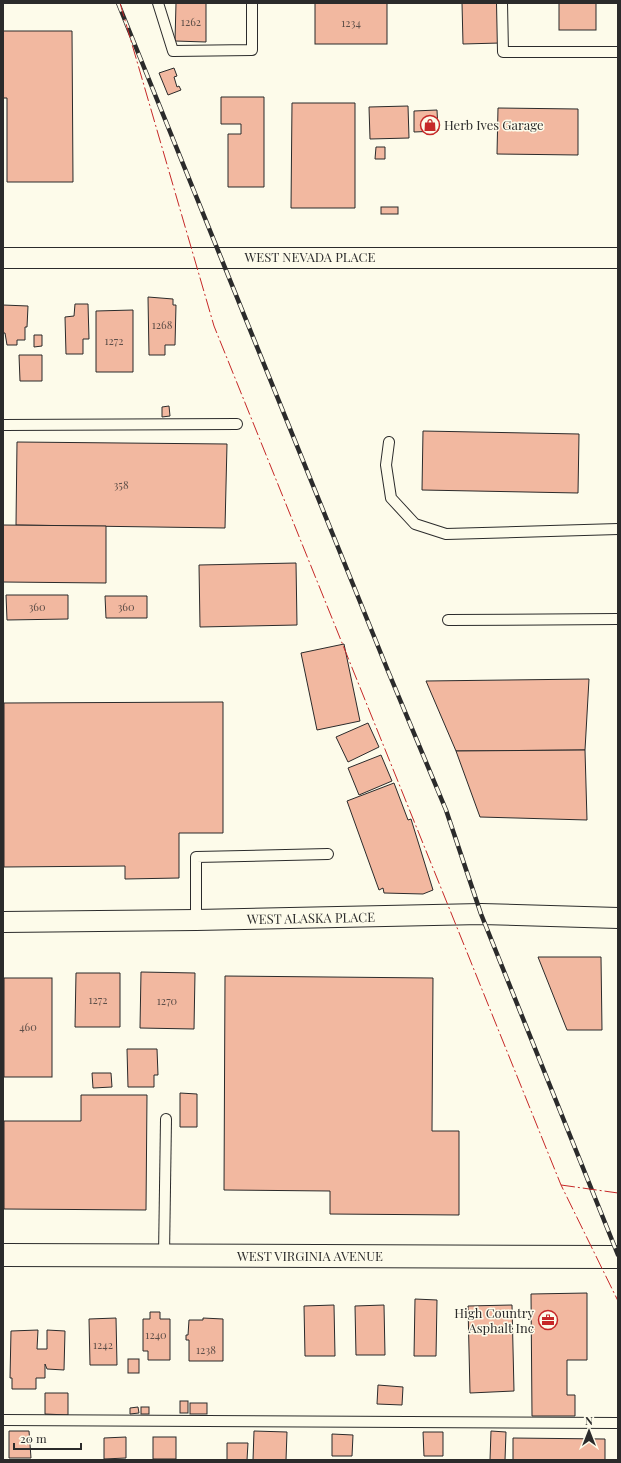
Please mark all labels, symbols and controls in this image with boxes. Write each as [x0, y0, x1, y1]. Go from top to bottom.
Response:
house number: 1262 [181, 14, 201, 29]
house number: 1234 [341, 15, 361, 30]
shop icon: Herb Ives Garage [419, 114, 441, 136]
place label: Herb Ives Garage [444, 116, 544, 133]
street label: WEST NEVADA PLACE [244, 248, 375, 265]
house number: 1268 [152, 317, 173, 332]
house number: 1272 [104, 333, 124, 348]
house number: 358 [113, 477, 129, 492]
house number: 360 [28, 599, 46, 614]
house number: 360 [117, 599, 135, 614]
street label: WEST ALASKA PLACE [246, 908, 375, 927]
house number: 1272 [88, 992, 108, 1007]
house number: 1270 [157, 993, 178, 1008]
house number: 460 [19, 1019, 37, 1034]
street label: WEST VIRGINIA AVENUE [236, 1247, 383, 1264]
place label: High Country Asphalt Inc [454, 1304, 534, 1336]
office icon: High Country Asphalt Inc [537, 1309, 559, 1331]
house number: 1240 [145, 1327, 167, 1342]
house number: 1242 [93, 1337, 113, 1352]
house number: 1238 [196, 1342, 216, 1357]
north arrow [569, 1411, 609, 1451]
text: N [585, 1413, 593, 1428]
scale bar [14, 1425, 81, 1451]
text: 20 m [20, 1430, 47, 1446]

